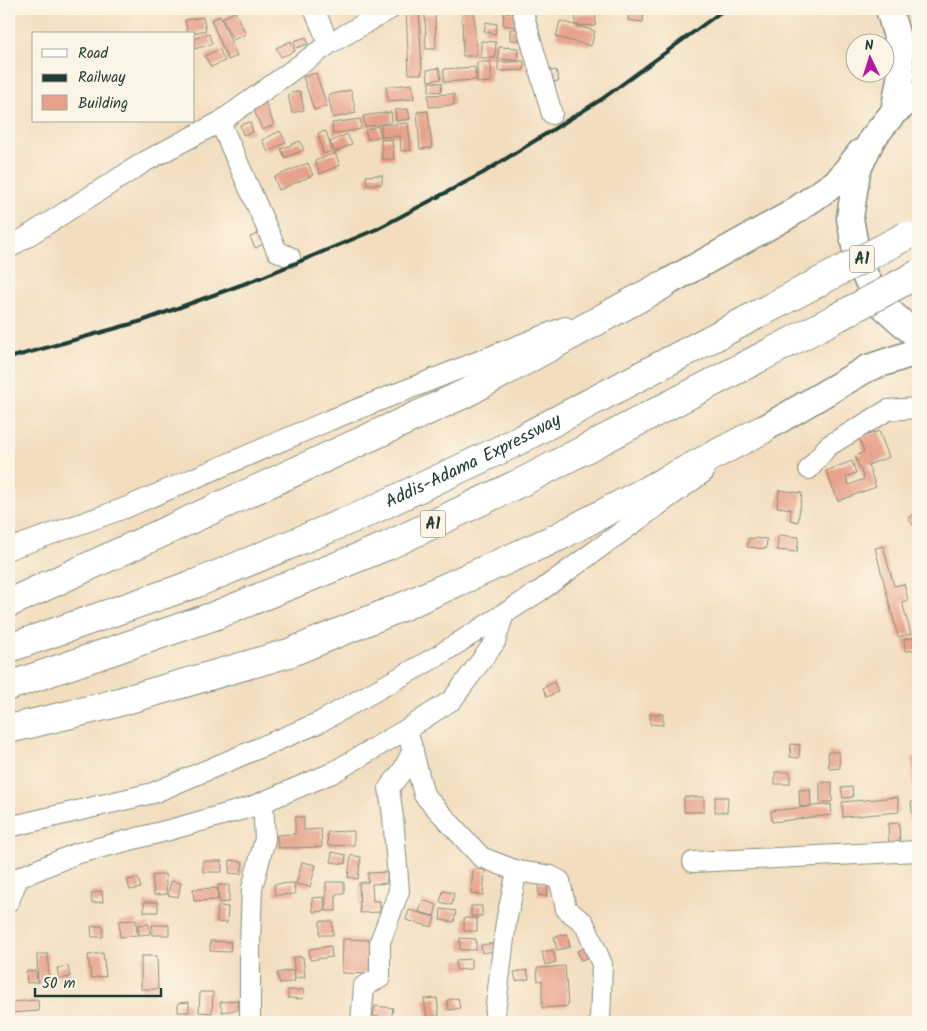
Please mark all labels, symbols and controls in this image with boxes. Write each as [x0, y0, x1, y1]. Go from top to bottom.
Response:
legend [32, 32, 195, 122]
north arrow [844, 32, 894, 82]
text: N [864, 35, 874, 57]
text: Road [78, 42, 109, 66]
text: Railway [78, 66, 126, 90]
text: Building [78, 92, 128, 116]
road number: A1 [850, 245, 874, 272]
street label: Addis-Adama Expressway [380, 406, 567, 517]
road number: A1 [420, 510, 446, 538]
scale bar [35, 966, 161, 998]
text: 50 m [42, 972, 76, 996]

